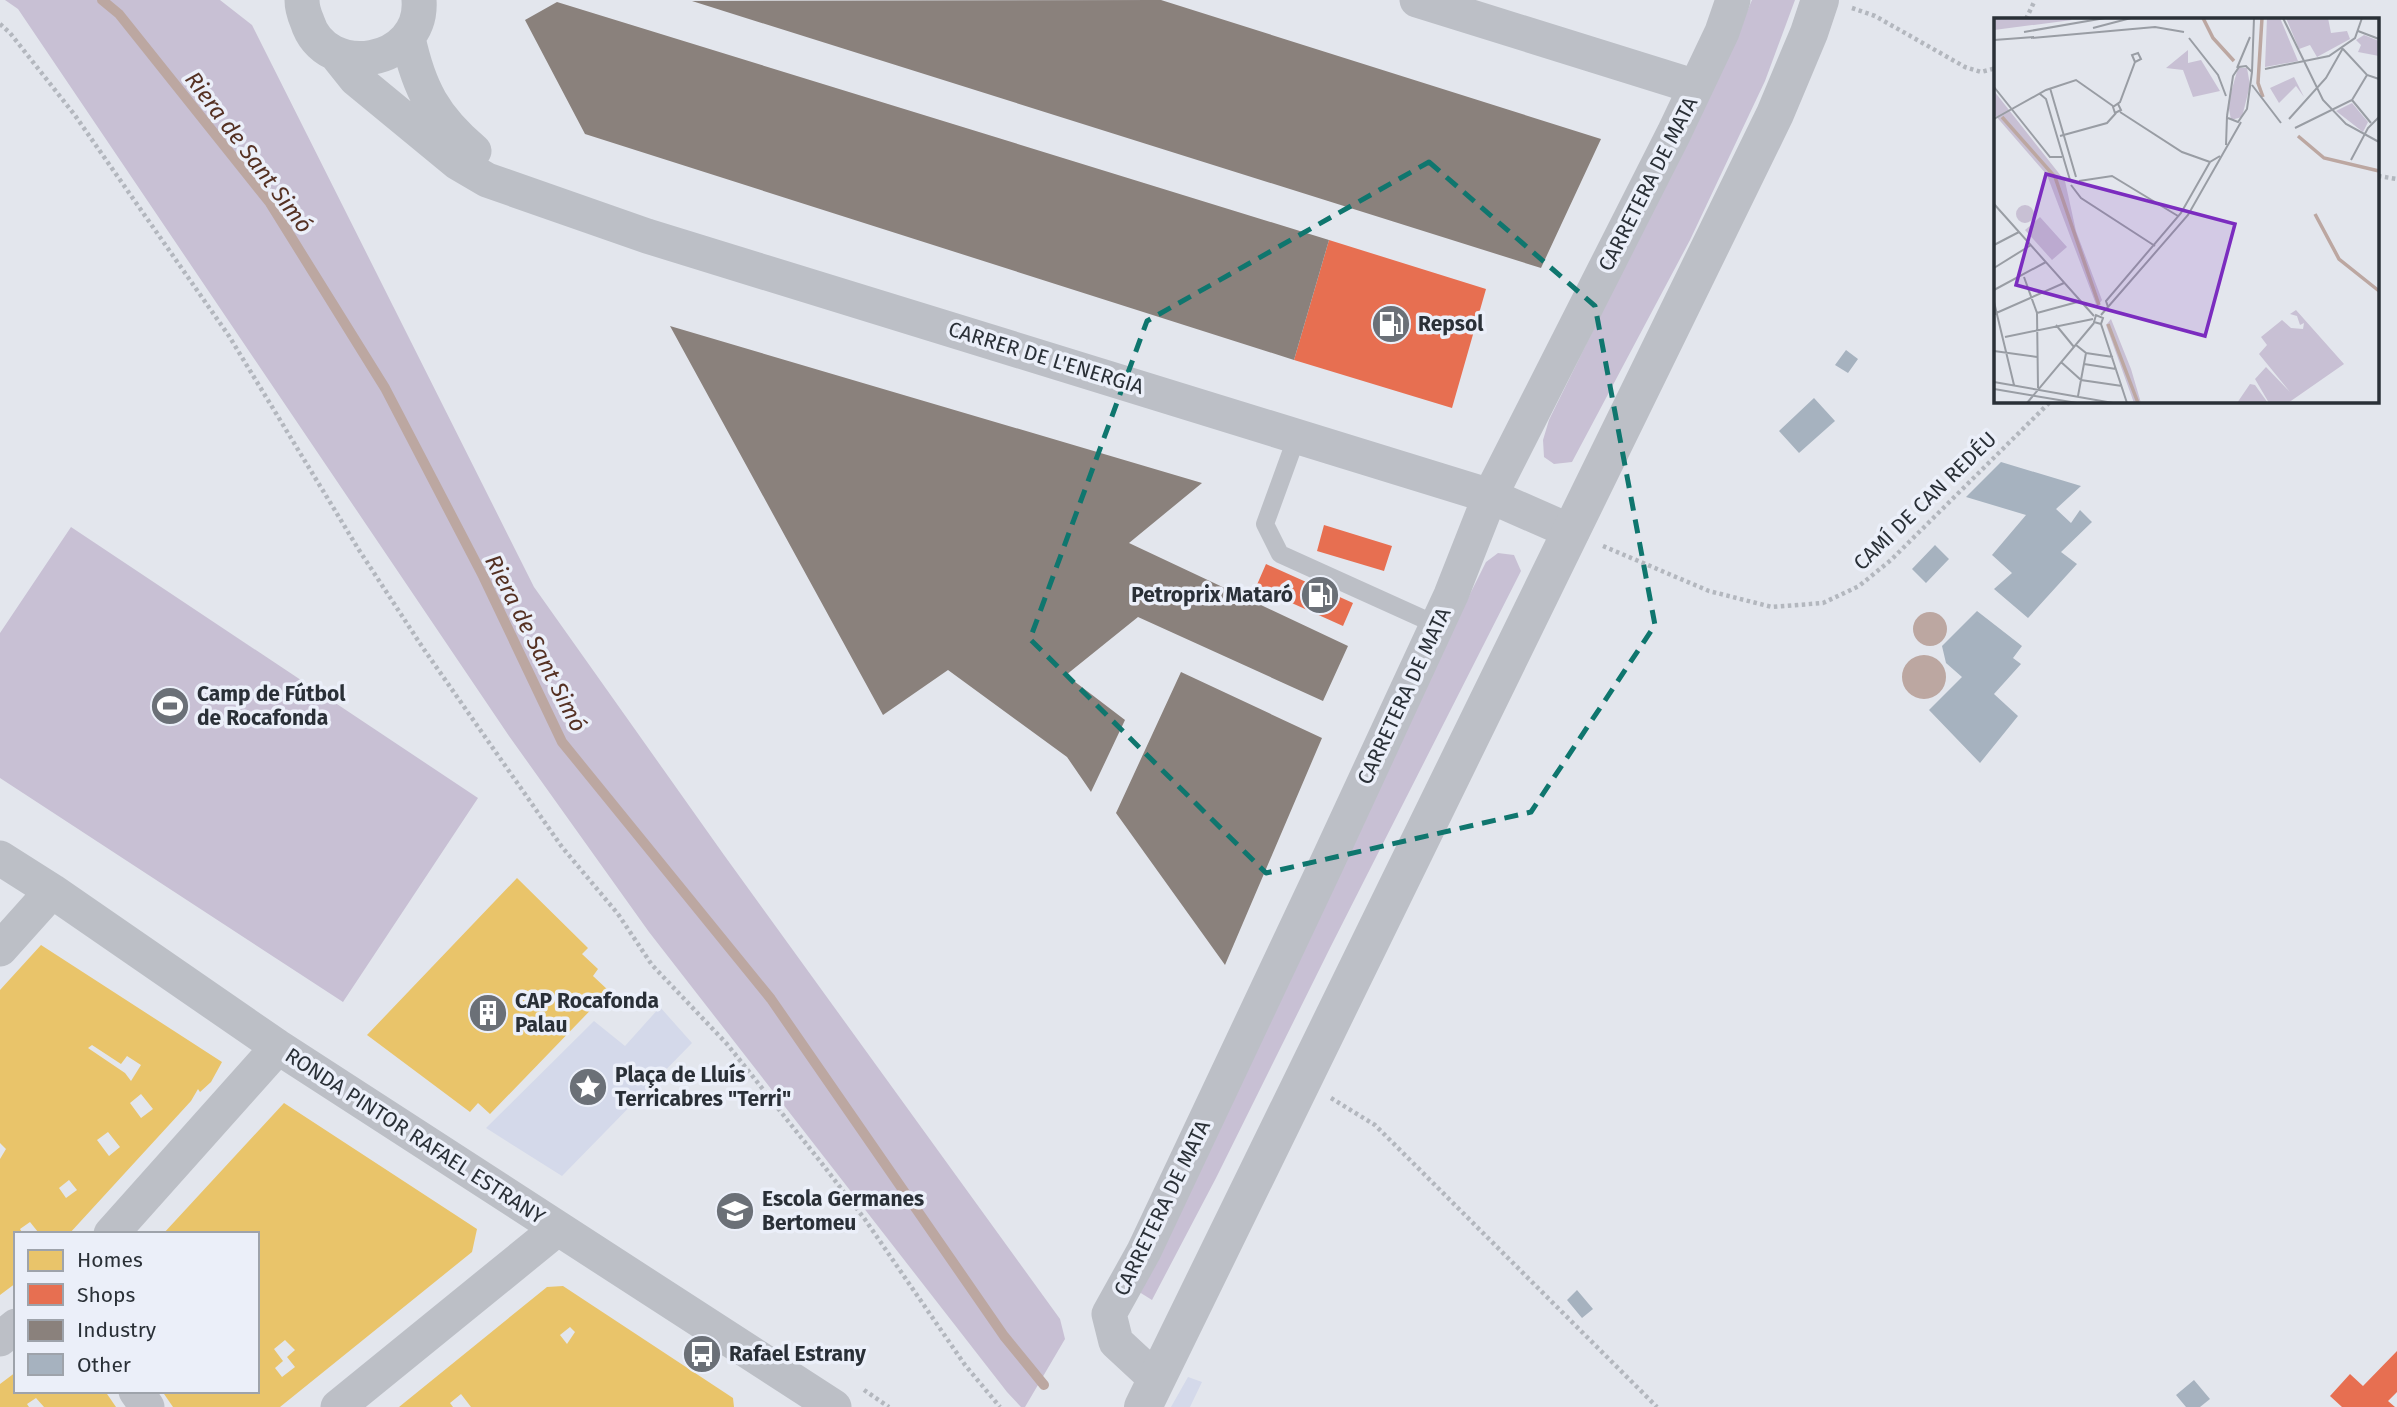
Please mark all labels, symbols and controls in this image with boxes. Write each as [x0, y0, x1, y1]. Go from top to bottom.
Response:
inset map [1994, 18, 2380, 402]
water label: Riera de Sant Simó [179, 66, 319, 238]
street label: CARRETERA DE MATA [1593, 92, 1703, 276]
fuel station icon: Repsol [1370, 303, 1412, 345]
place label: Repsol [1418, 311, 1484, 337]
street label: CARRER DE L'ENERGIA [945, 316, 1147, 400]
street label: CAMÍ DE CAN REDÉU [1848, 426, 2002, 576]
water label: Riera de Sant Simó [479, 550, 593, 736]
fuel station icon: Petroprix Mataró [1299, 574, 1341, 616]
place label: Petroprix Mataró [1131, 582, 1293, 608]
street label: CARRETERA DE MATA [1352, 603, 1456, 789]
place label: Camp de Fútbol de Rocafonda [197, 681, 346, 731]
sports icon: Camp de Fútbol de Rocafonda [149, 685, 191, 727]
place label: CAP Rocafonda Palau [515, 988, 659, 1038]
building icon: CAP Rocafonda Palau [467, 992, 509, 1034]
street label: RONDA PINTOR RAFAEL ESTRANY [280, 1042, 550, 1230]
place label: Plaça de Lluís Terricabres "Terri" [615, 1062, 791, 1112]
place icon: Plaça de Lluís Terricabres "Terri" [567, 1066, 609, 1108]
street label: CARRETERA DE MATA [1108, 1116, 1216, 1300]
place label: Escola Germanes Bertomeu [762, 1186, 924, 1236]
school or university icon: Escola Germanes Bertomeu [714, 1190, 756, 1232]
legend [14, 1232, 259, 1393]
text: Homes [77, 1247, 143, 1273]
text: Shops [77, 1282, 135, 1308]
text: Industry [77, 1317, 157, 1343]
bus stop icon: Rafael Estrany [681, 1333, 723, 1375]
place label: Rafael Estrany [729, 1341, 866, 1367]
text: Other [77, 1352, 131, 1378]

